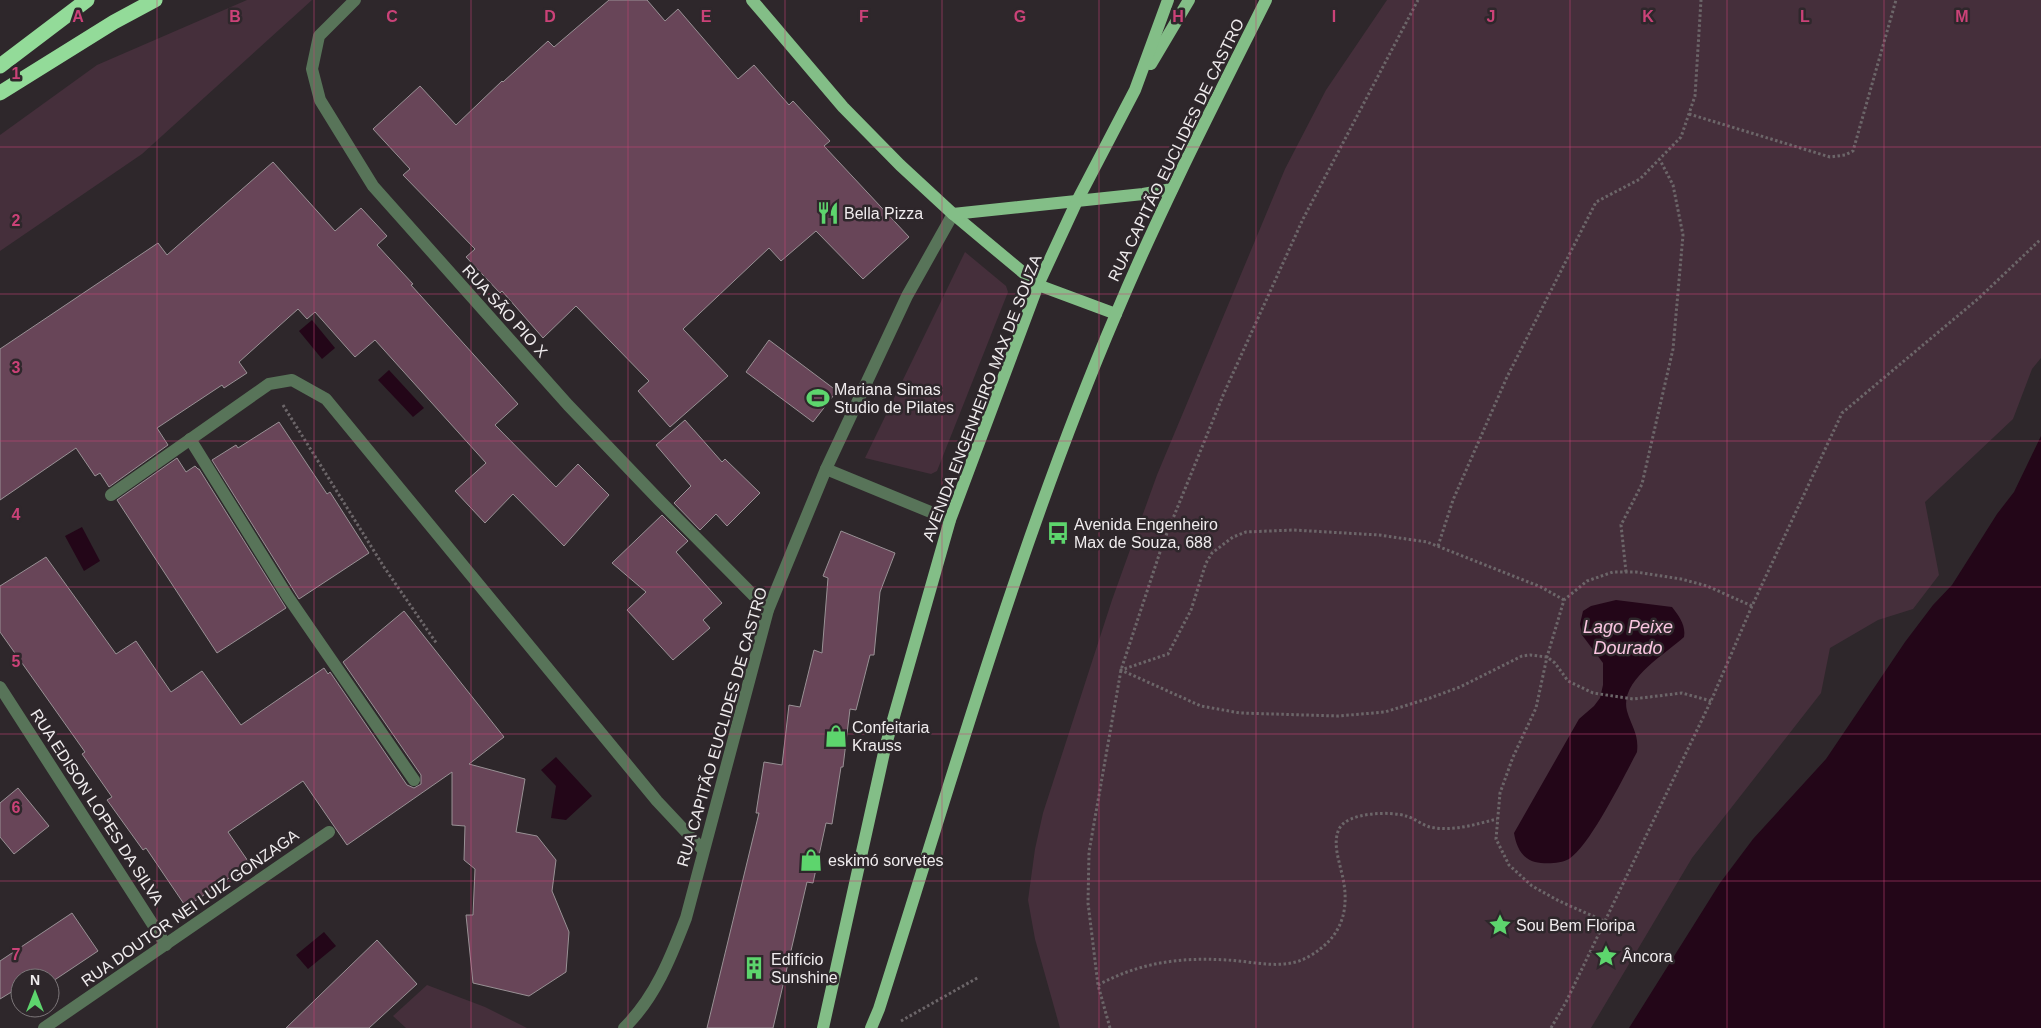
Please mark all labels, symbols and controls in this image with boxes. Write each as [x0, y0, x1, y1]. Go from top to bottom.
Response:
text: A [72, 8, 84, 25]
text: B [229, 8, 241, 25]
text: C [386, 8, 398, 25]
text: D [544, 8, 556, 25]
text: E [701, 8, 712, 25]
text: F [859, 8, 869, 25]
text: G [1014, 8, 1026, 25]
text: H [1172, 8, 1184, 25]
text: I [1332, 8, 1336, 25]
text: J [1487, 8, 1495, 25]
text: K [1642, 8, 1654, 25]
text: L [1800, 8, 1810, 25]
text: M [1955, 8, 1969, 25]
street label: RUA CAPITÃO EUCLIDES DE CASTRO [1103, 15, 1247, 284]
text: 1 [12, 65, 21, 82]
restaurant icon: Bella Pizza [815, 200, 841, 226]
place label: Bella Pizza [844, 205, 923, 222]
text: 2 [12, 212, 21, 229]
street label: AVENIDA ENGENHEIRO MAX DE SOUZA [919, 252, 1045, 544]
street label: RUA SÃO PIO X [459, 260, 553, 361]
text: 3 [12, 359, 21, 376]
place label: Mariana Simas Studio de Pilates [834, 381, 954, 416]
sports icon: Mariana Simas Studio de Pilates [805, 385, 831, 411]
text: 4 [12, 506, 21, 523]
place label: Avenida Engenheiro Max de Souza, 688 [1074, 516, 1218, 551]
bus stop icon: Avenida Engenheiro Max de Souza, 688 [1045, 520, 1071, 546]
street label: RUA CAPITÃO EUCLIDES DE CASTRO [672, 585, 770, 869]
water label: Lago Peixe Dourado [1583, 617, 1673, 658]
text: 5 [12, 653, 21, 670]
street label: RUA EDISON LOPES DA SILVA [27, 706, 167, 908]
place label: Confeitaria Krauss [852, 719, 929, 754]
shop icon: Confeitaria Krauss [823, 723, 849, 749]
text: 6 [12, 799, 21, 816]
street label: RUA DOUTOR NEI LUIZ GONZAGA [78, 826, 302, 990]
shop icon: eskimó sorvetes [798, 847, 824, 873]
place label: eskimó sorvetes [828, 852, 944, 869]
place icon: Sou Bem Floripa [1487, 912, 1513, 938]
place label: Sou Bem Floripa [1516, 917, 1635, 934]
place icon: Âncora [1593, 943, 1619, 969]
text: 7 [12, 946, 21, 963]
place label: Âncora [1622, 947, 1673, 965]
place label: Edifício Sunshine [771, 951, 838, 986]
building icon: Edifício Sunshine [741, 955, 767, 981]
north arrow [10, 968, 60, 1018]
text: N [30, 972, 40, 988]

